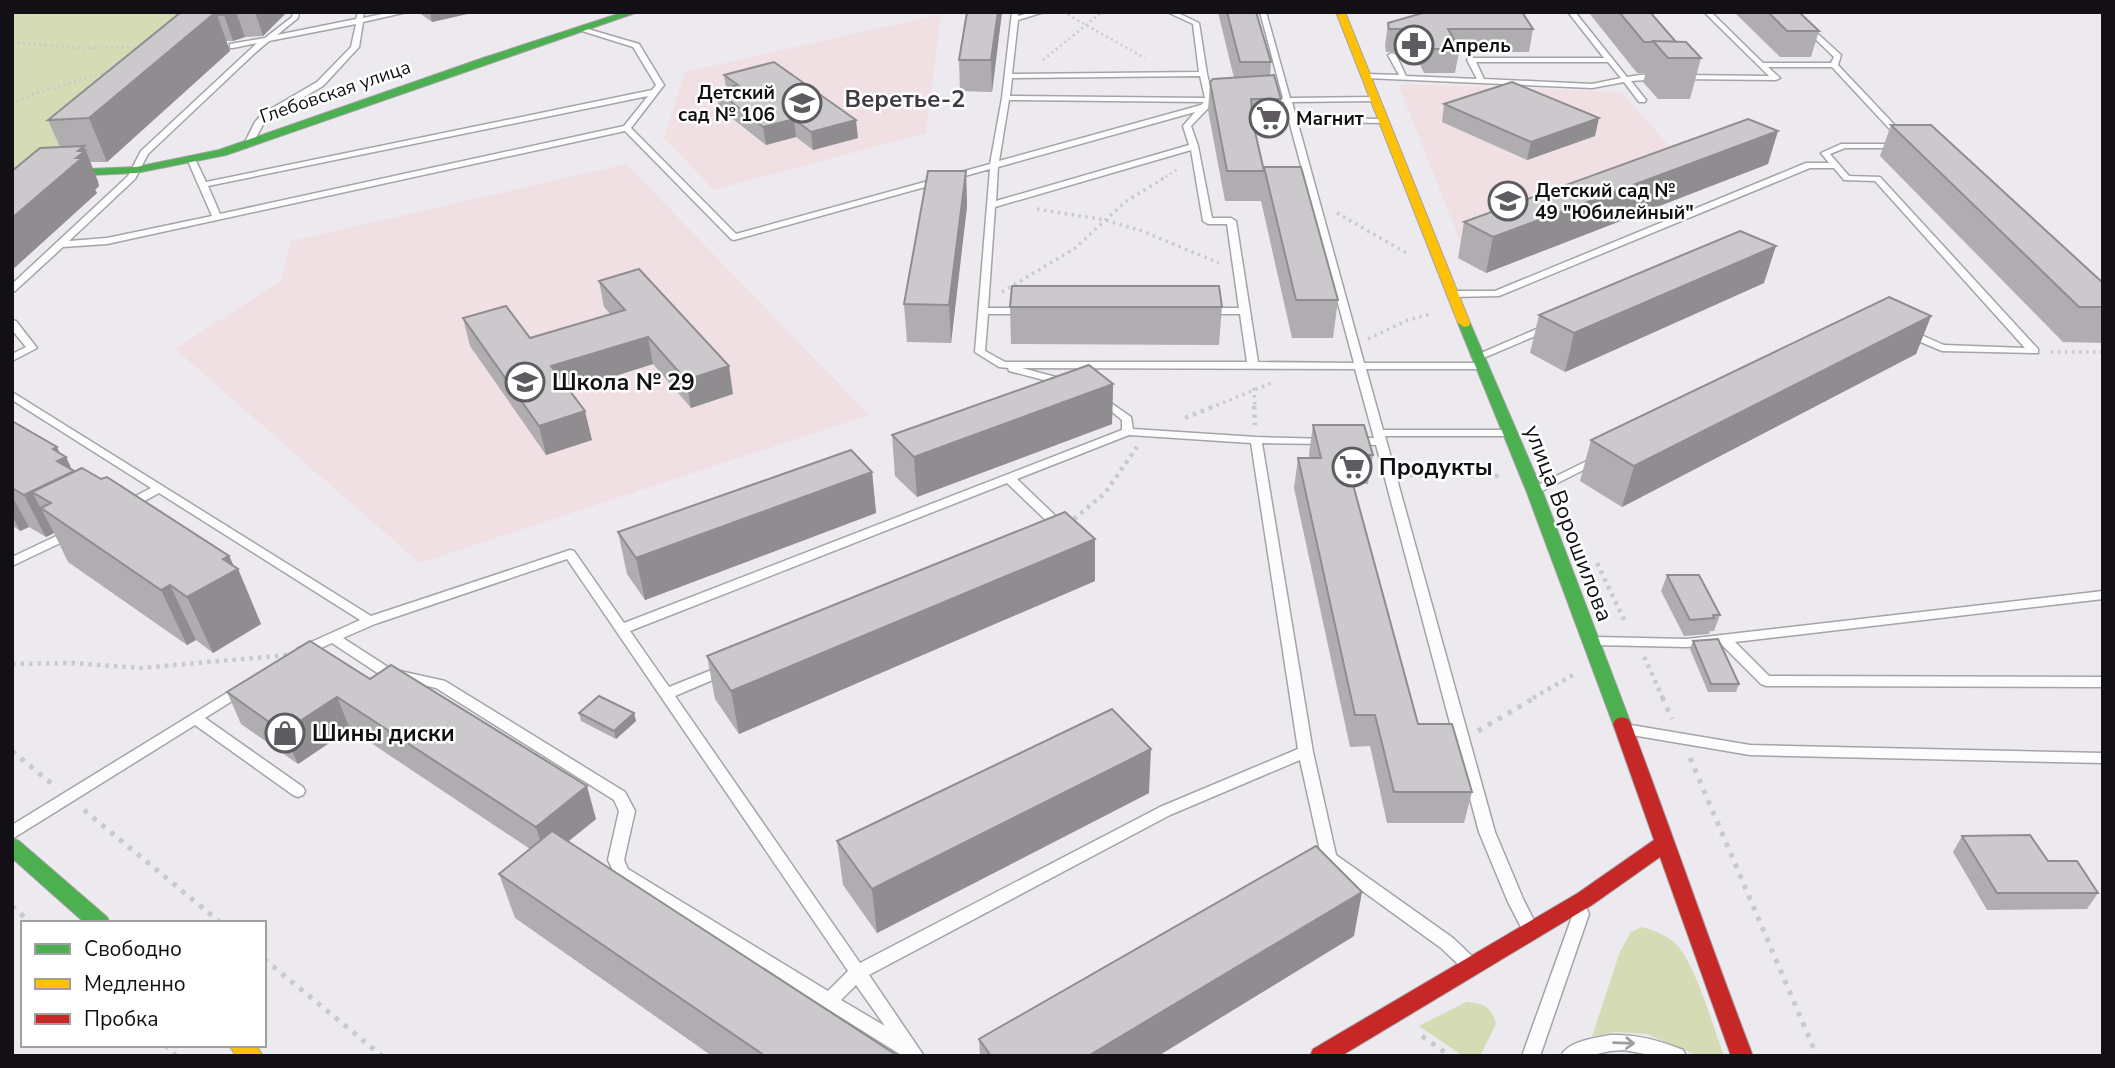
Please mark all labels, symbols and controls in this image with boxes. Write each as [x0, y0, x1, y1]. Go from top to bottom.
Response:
pharmacy icon: Апрель [1393, 24, 1435, 66]
place label: Апрель [1441, 33, 1511, 59]
street label: Глебовская улица [256, 54, 414, 130]
place label: Детский сад № 106 [678, 80, 775, 128]
school or university icon: Детский сад № 106 [781, 82, 823, 124]
district label: Веретье-2 [844, 83, 966, 115]
supermarket icon: Магнит [1248, 97, 1290, 139]
place label: Магнит [1296, 106, 1364, 132]
place label: Детский сад № 49 "Юбилейный" [1535, 178, 1694, 226]
school or university icon: Детский сад № 49 "Юбилейный" [1487, 180, 1529, 222]
school or university icon: Школа № 29 [504, 361, 546, 403]
place label: Школа № 29 [552, 367, 695, 398]
street label: улица Ворошилова [1517, 420, 1620, 626]
supermarket icon: Продукты [1331, 446, 1373, 488]
place label: Продукты [1379, 452, 1493, 483]
shop icon: Шины диски [264, 712, 306, 754]
place label: Шины диски [312, 718, 455, 749]
legend [21, 921, 266, 1047]
text: Свободно [84, 935, 182, 963]
text: Медленно [84, 970, 186, 998]
text: Пробка [84, 1005, 158, 1033]
one-way arrow [1612, 1036, 1635, 1049]

